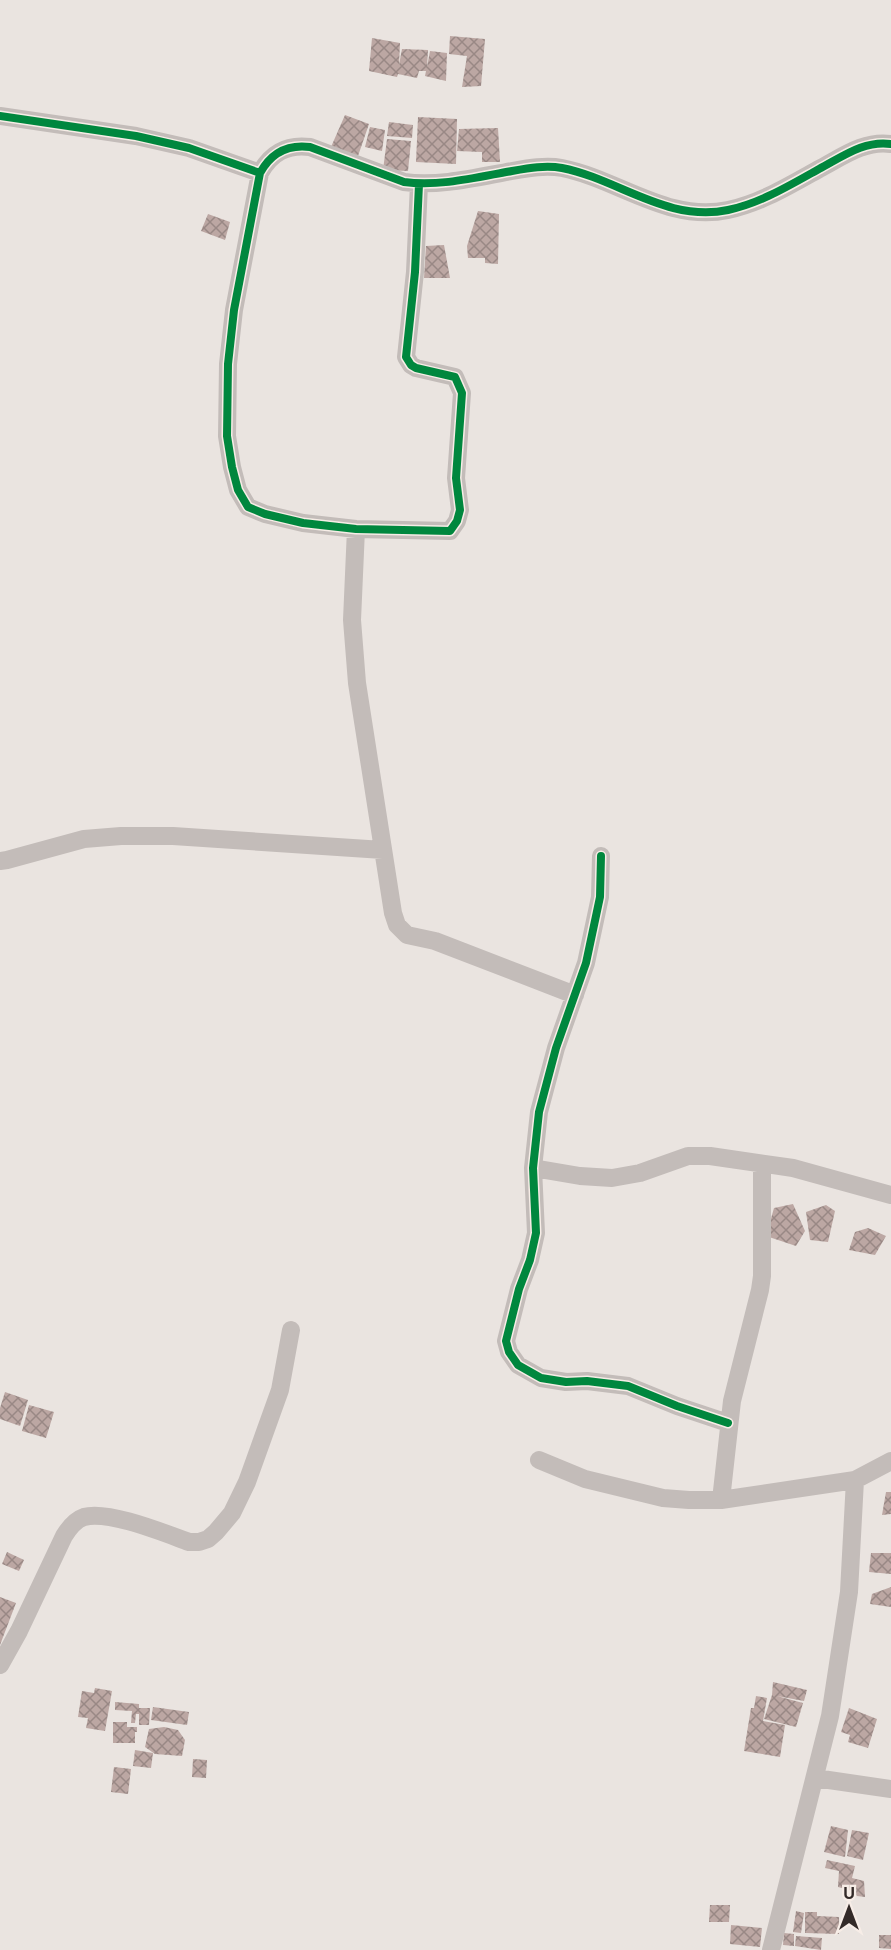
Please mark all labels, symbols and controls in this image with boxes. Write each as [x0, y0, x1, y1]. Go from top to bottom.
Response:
north arrow [819, 1878, 879, 1938]
text: U [843, 1883, 855, 1903]

